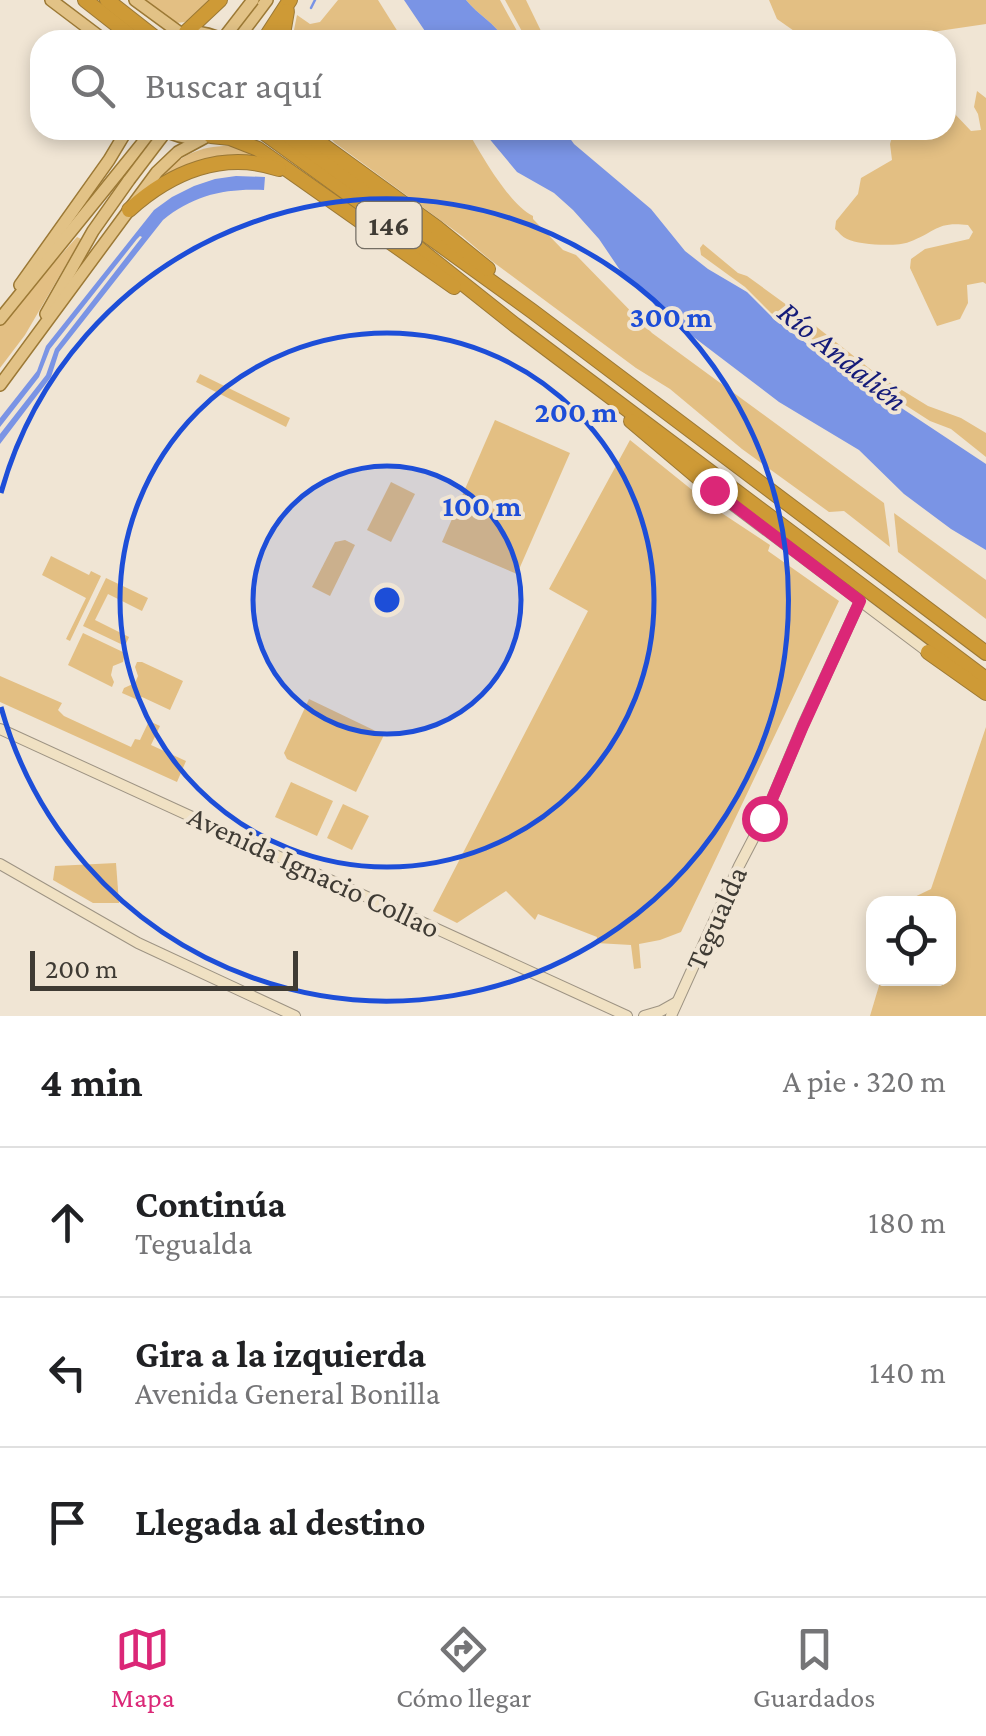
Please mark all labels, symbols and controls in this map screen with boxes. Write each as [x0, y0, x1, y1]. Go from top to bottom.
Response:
search box [30, 30, 956, 140]
icon: search [65, 58, 120, 113]
text: Buscar aquí [145, 64, 322, 106]
road number: 146 [356, 202, 422, 248]
water label: Río Andalién [771, 293, 915, 419]
text: 300 m [630, 300, 713, 333]
text: 200 m [535, 395, 618, 428]
route end [692, 468, 738, 514]
text: 100 m [443, 489, 522, 522]
centre of rings [369, 582, 405, 618]
route start [742, 796, 788, 842]
street label: Avenida Ignacio Collao [183, 799, 445, 945]
street label: Tegualda [678, 861, 754, 975]
map controls [866, 896, 956, 986]
button: locate [866, 896, 956, 986]
scale bar [30, 946, 298, 990]
text: 200 m [45, 953, 118, 984]
text: 4 min [40, 1058, 143, 1105]
text: A pie · 320 m [783, 1063, 946, 1099]
text: Continúa [135, 1183, 286, 1225]
icon: ahead [40, 1195, 95, 1250]
text: 180 m [868, 1204, 946, 1240]
text: Tegualda [135, 1225, 253, 1261]
text: Gira a la izquierda [135, 1333, 426, 1375]
icon: left [40, 1345, 95, 1400]
text: 140 m [869, 1354, 946, 1390]
text: Avenida General Bonilla [135, 1375, 440, 1411]
icon: arrive [40, 1495, 95, 1550]
text: Llegada al destino [135, 1501, 425, 1543]
tab: Mapa [111, 1622, 175, 1713]
tab: Cómo llegar [396, 1622, 531, 1713]
tab: Guardados [753, 1622, 875, 1713]

